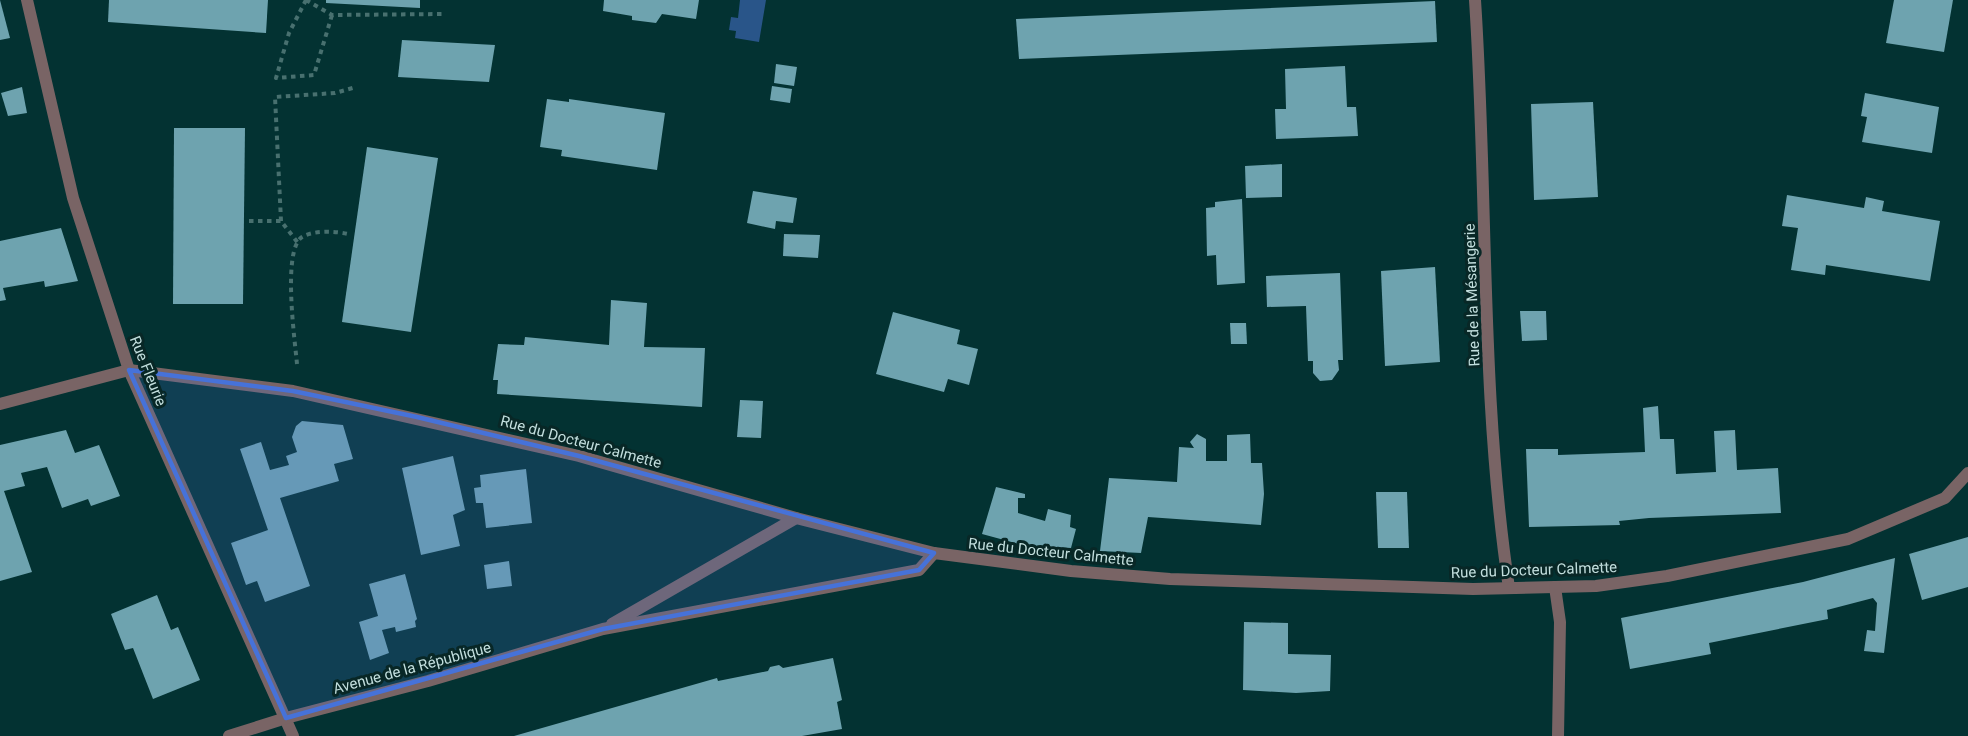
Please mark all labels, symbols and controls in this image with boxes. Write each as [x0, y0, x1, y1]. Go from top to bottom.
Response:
street label: Rue de la Mésangerie [1461, 223, 1483, 367]
street label: Rue Fleurie [126, 333, 170, 409]
street label: Rue du Docteur Calmette [498, 412, 664, 472]
street label: Rue du Docteur Calmette [967, 534, 1135, 570]
street label: Rue du Docteur Calmette [1451, 558, 1617, 582]
street label: Avenue de la République [331, 638, 493, 698]

